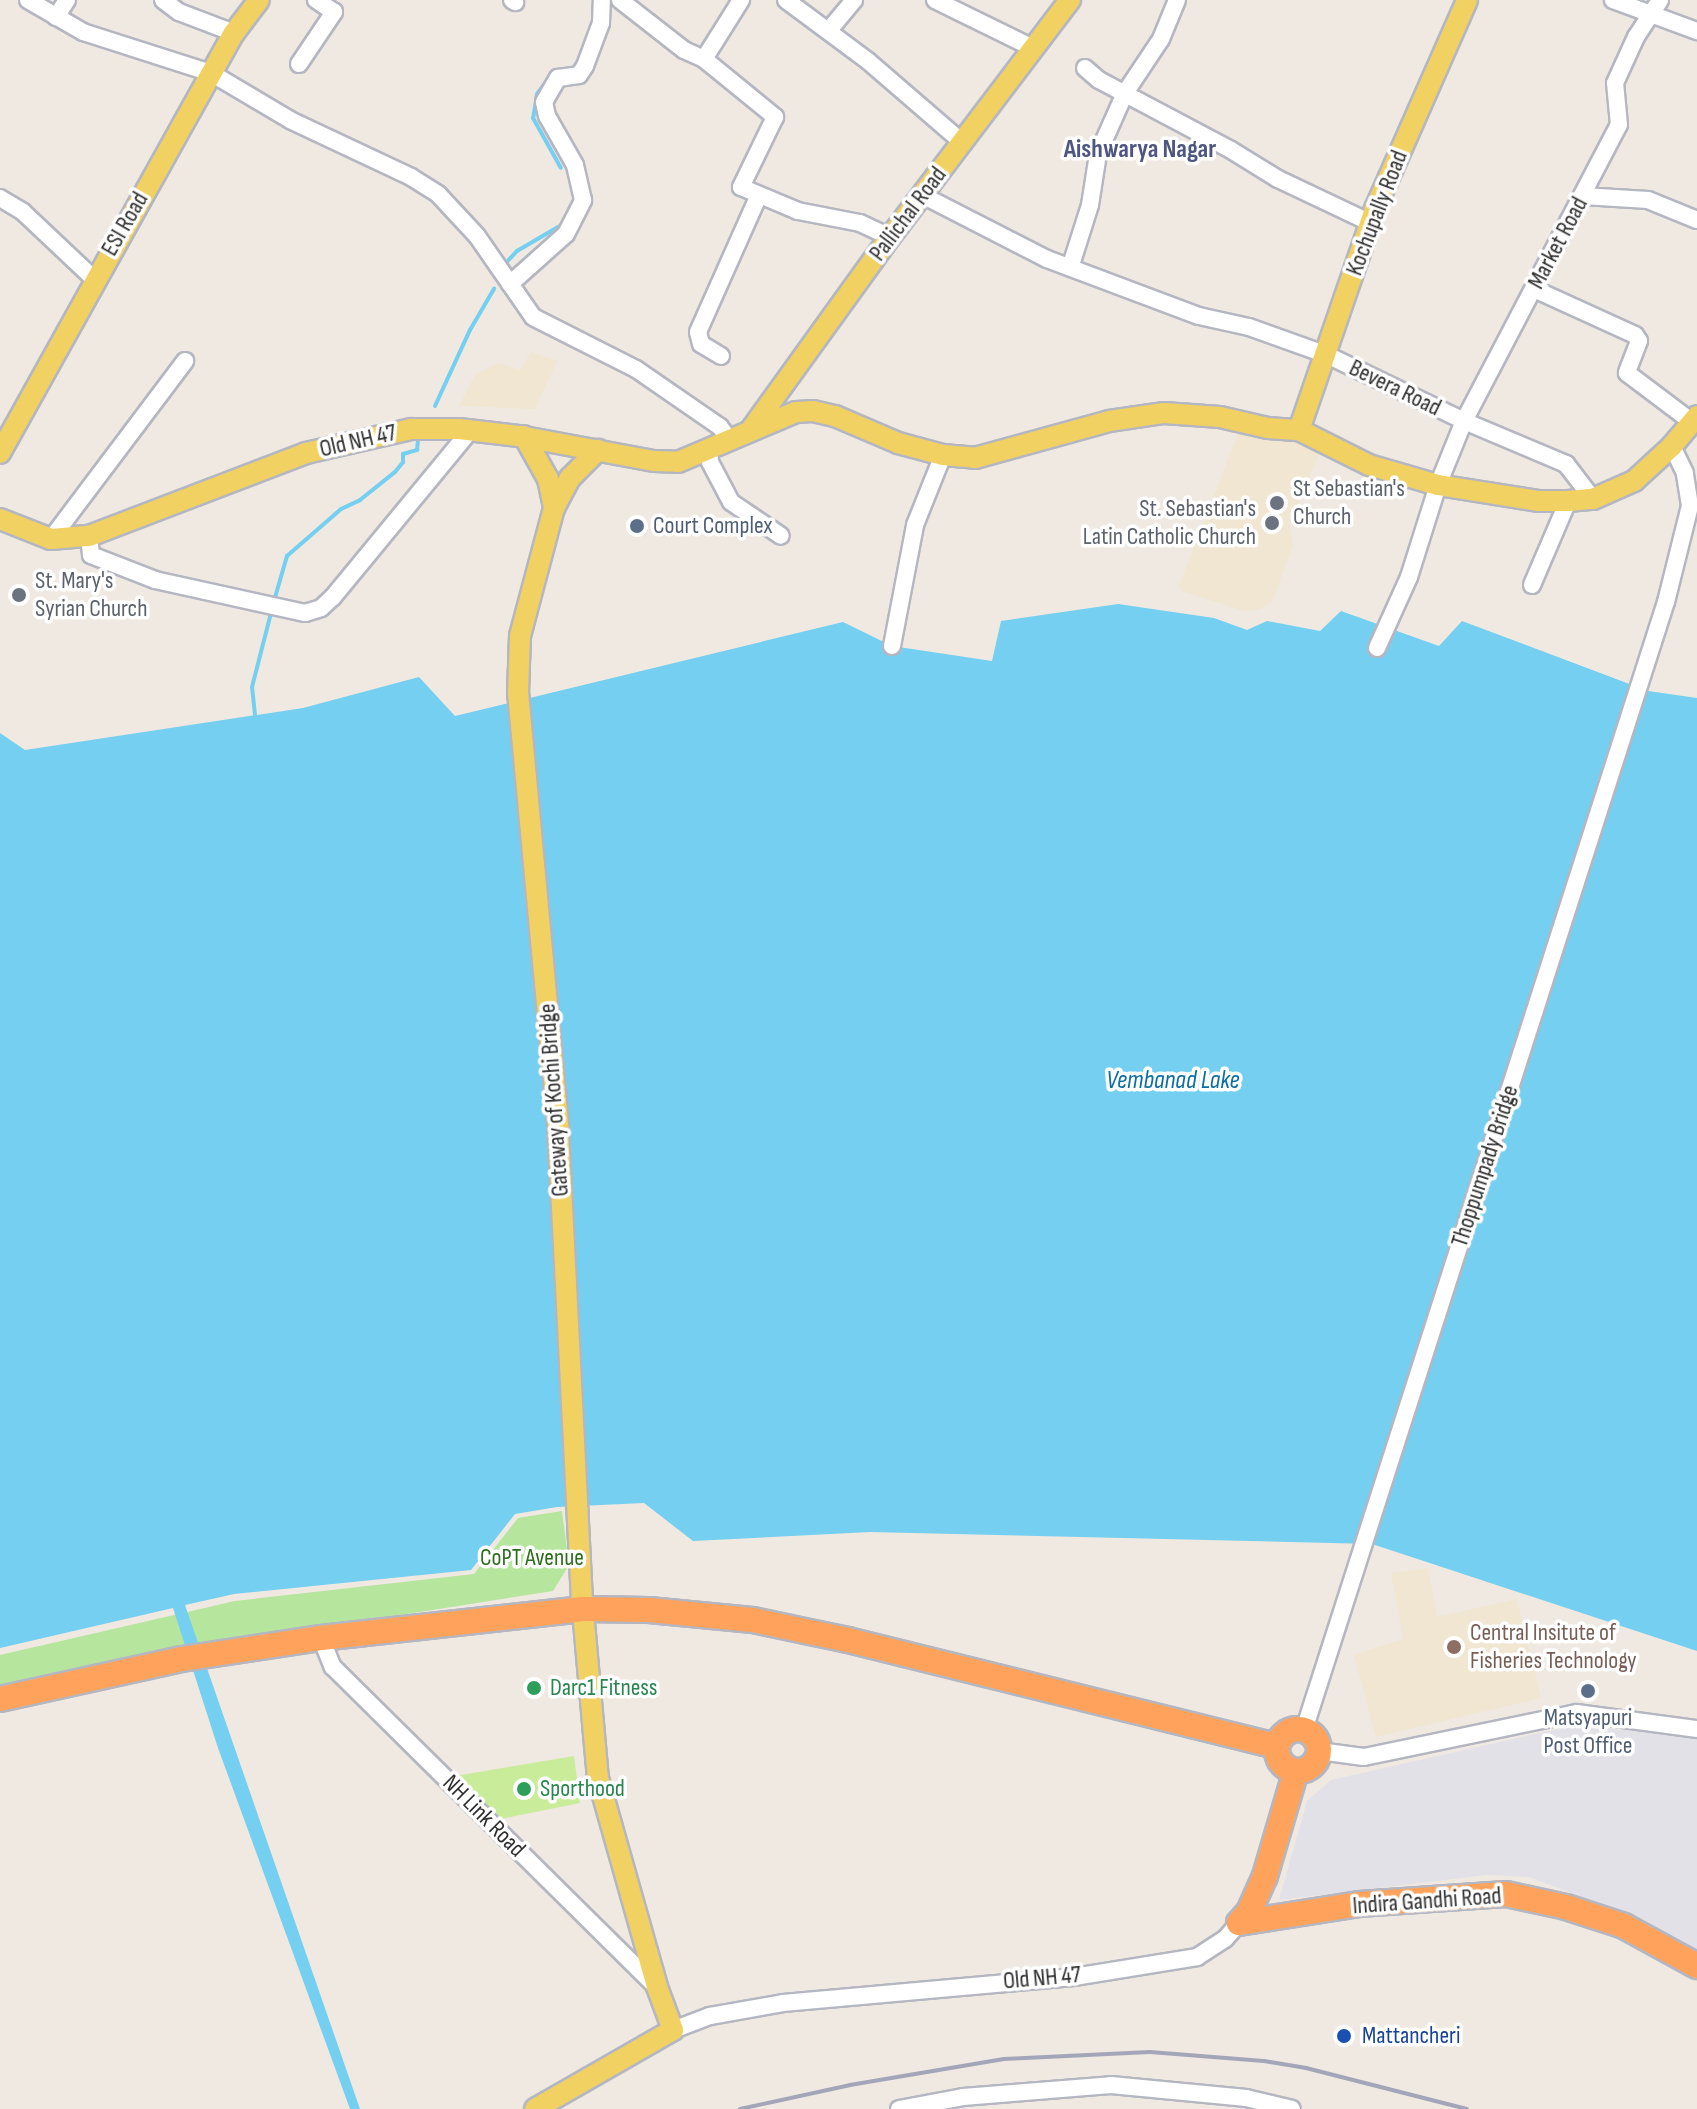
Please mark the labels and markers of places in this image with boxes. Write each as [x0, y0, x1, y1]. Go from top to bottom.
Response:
place label: St Sebastian's Church [1293, 475, 1405, 531]
marker: St Sebastian's Church [1268, 494, 1286, 512]
place label: St. Sebastian's Latin Catholic Church [1083, 495, 1256, 551]
place label: Court Complex [653, 512, 772, 540]
marker: St. Sebastian's Latin Catholic Church [1263, 514, 1281, 532]
marker: Court Complex [628, 517, 646, 535]
place label: St. Mary's Syrian Church [35, 567, 147, 623]
marker: St. Mary's Syrian Church [10, 586, 28, 604]
place label: Central Insitute of Fisheries Technology [1470, 1619, 1637, 1675]
marker: Central Insitute of Fisheries Technology [1445, 1638, 1463, 1656]
place label: Darc1 Fitness [550, 1674, 657, 1702]
marker: Darc1 Fitness [525, 1679, 543, 1697]
marker: Matsyapuri Post Office [1579, 1682, 1597, 1700]
place label: Matsyapuri Post Office [1543, 1704, 1633, 1760]
place label: Sporthood [540, 1775, 625, 1803]
marker: Sporthood [515, 1780, 533, 1798]
place label: Mattancheri [1362, 2022, 1460, 2050]
marker: Mattancheri [1333, 2025, 1355, 2047]

